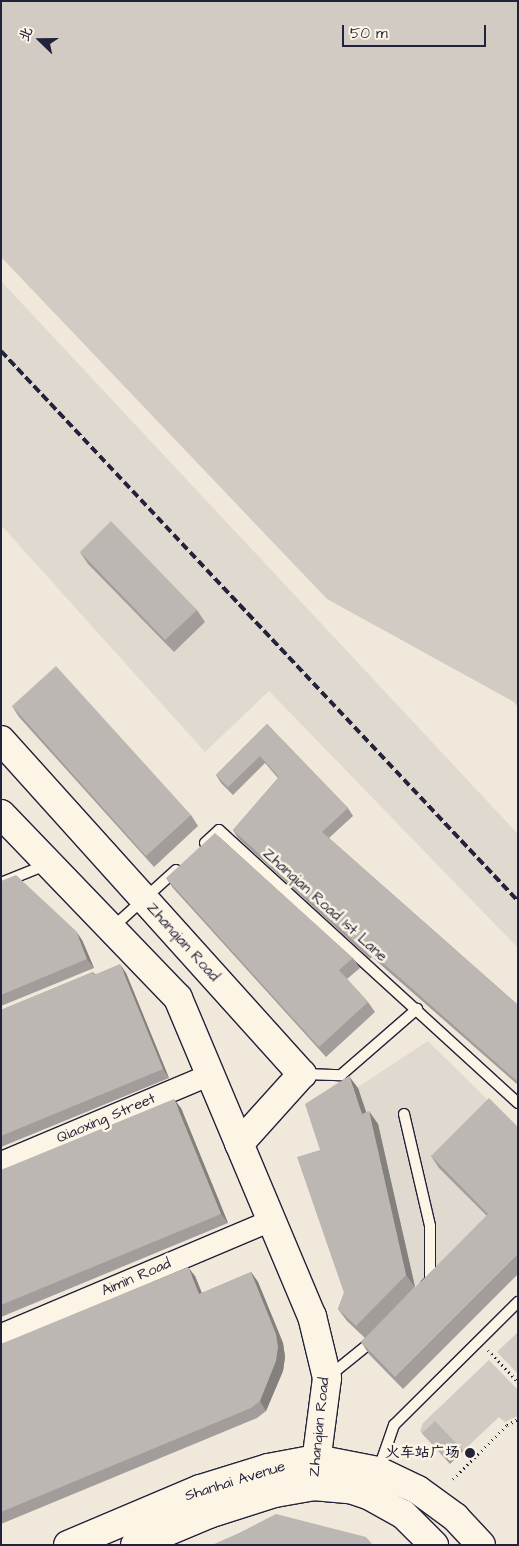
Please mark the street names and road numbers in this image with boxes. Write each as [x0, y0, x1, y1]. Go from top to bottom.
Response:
street label: Zhanqian Road 1st Lane [259, 844, 391, 966]
street label: Zhanqian Road [143, 899, 223, 985]
street label: Qiaoxing Street [54, 1089, 158, 1147]
street label: Aimin Road [99, 1254, 173, 1300]
street label: Zhanqian Road [305, 1376, 333, 1478]
street label: Shanhai Avenue [183, 1457, 287, 1505]

